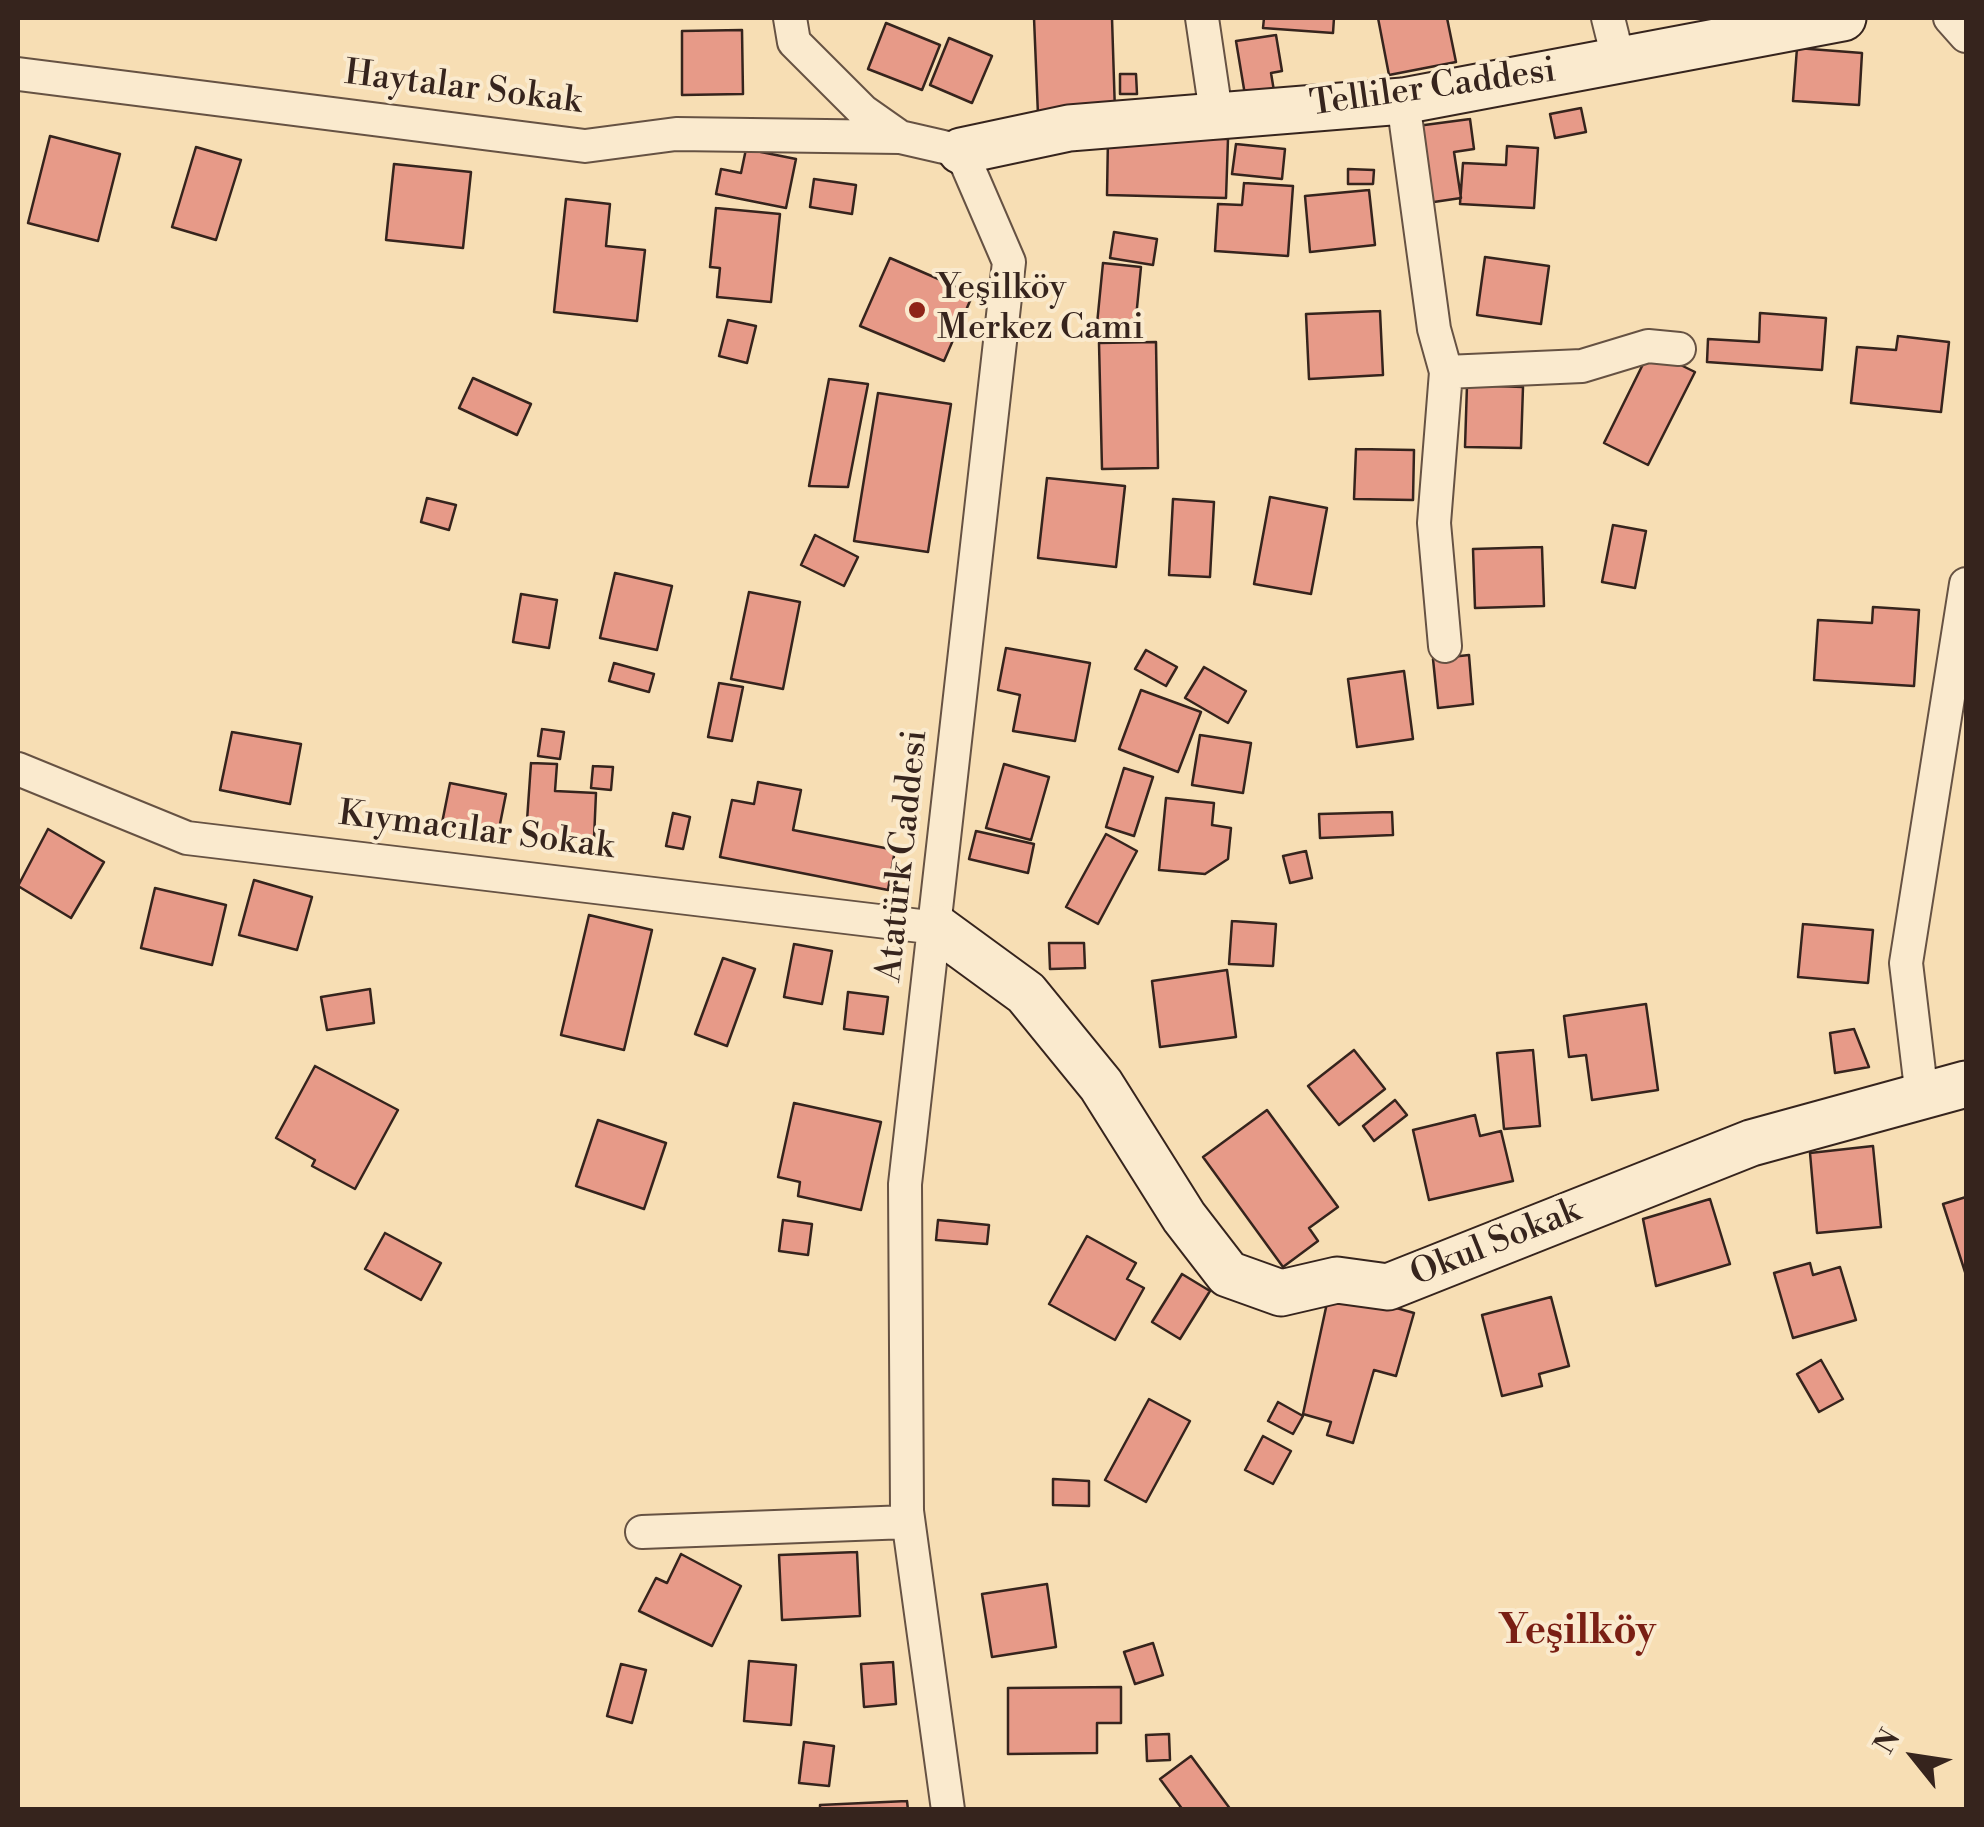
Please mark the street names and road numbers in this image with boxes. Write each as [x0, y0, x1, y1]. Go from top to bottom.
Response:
street label: Telliler Caddesi [1307, 51, 1559, 127]
street label: Haytalar Sokak [342, 54, 584, 124]
street label: Atatürk Caddesi [870, 728, 938, 984]
street label: Kıymacılar Sokak [336, 794, 616, 870]
street label: Okul Sokak [1405, 1191, 1587, 1297]

